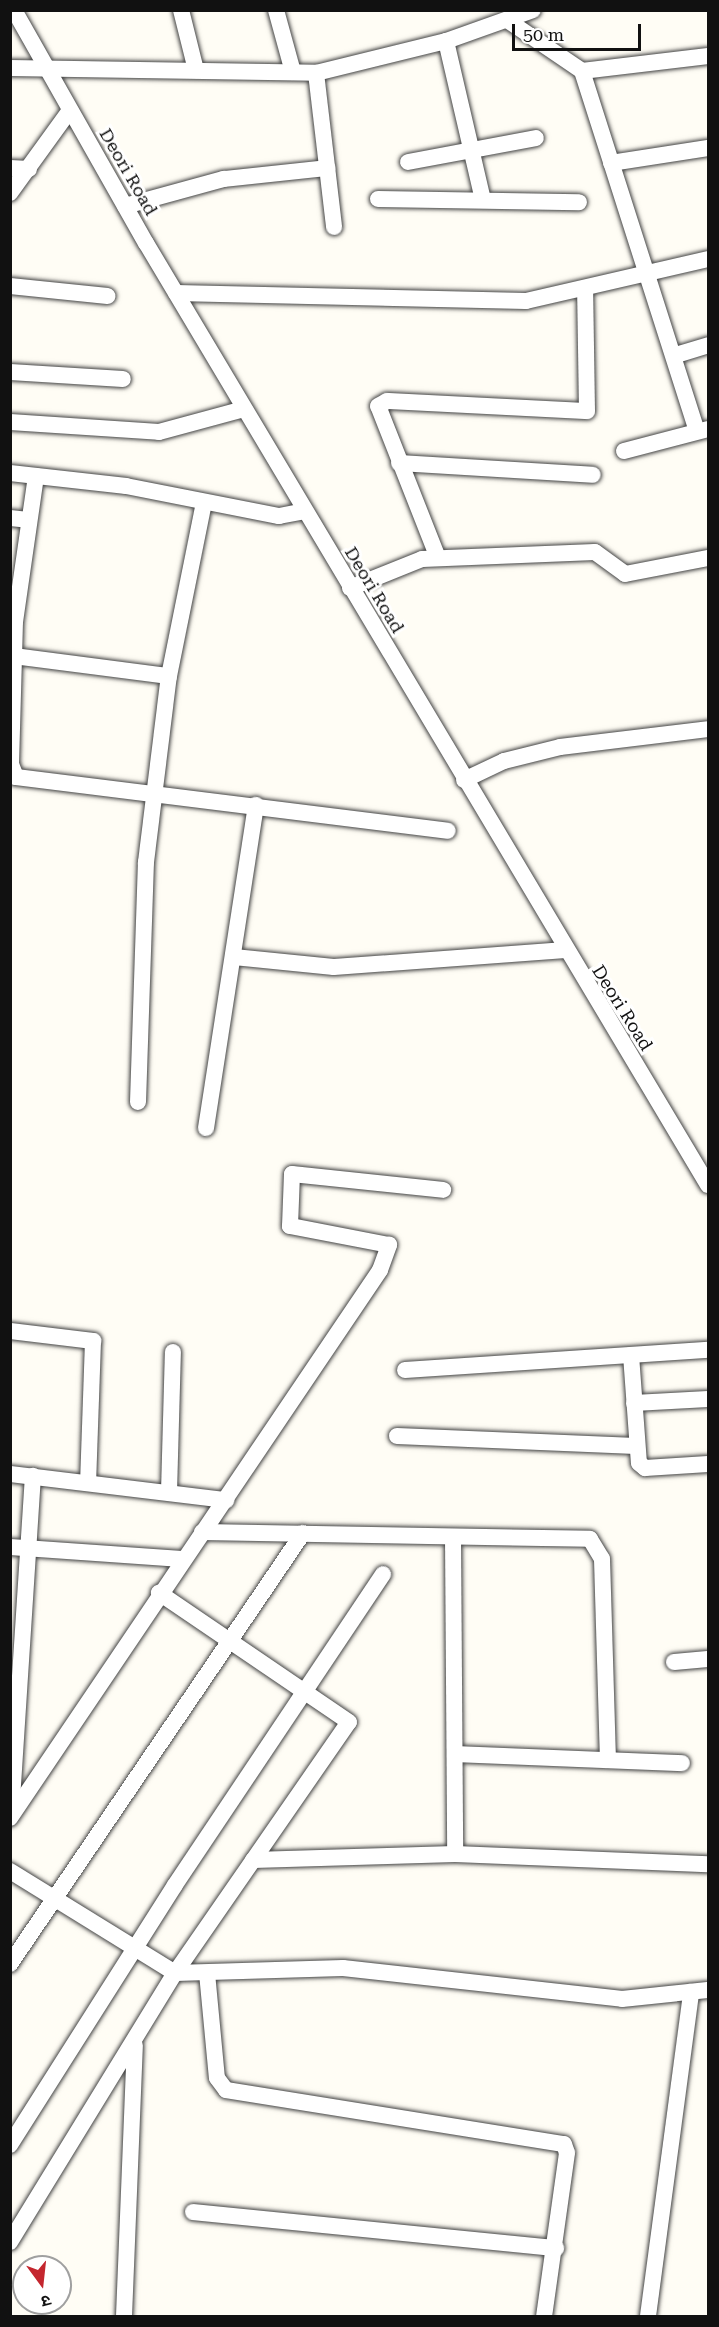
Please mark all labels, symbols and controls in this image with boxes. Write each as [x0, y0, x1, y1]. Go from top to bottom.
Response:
scale bar [515, 12, 644, 50]
text: 50 m [523, 24, 564, 45]
street label: Deori Road [94, 125, 162, 219]
street label: Deori Road [340, 543, 408, 637]
street label: Deori Road [587, 961, 657, 1055]
north arrow [12, 2255, 72, 2315]
text: उ [39, 2291, 53, 2311]

